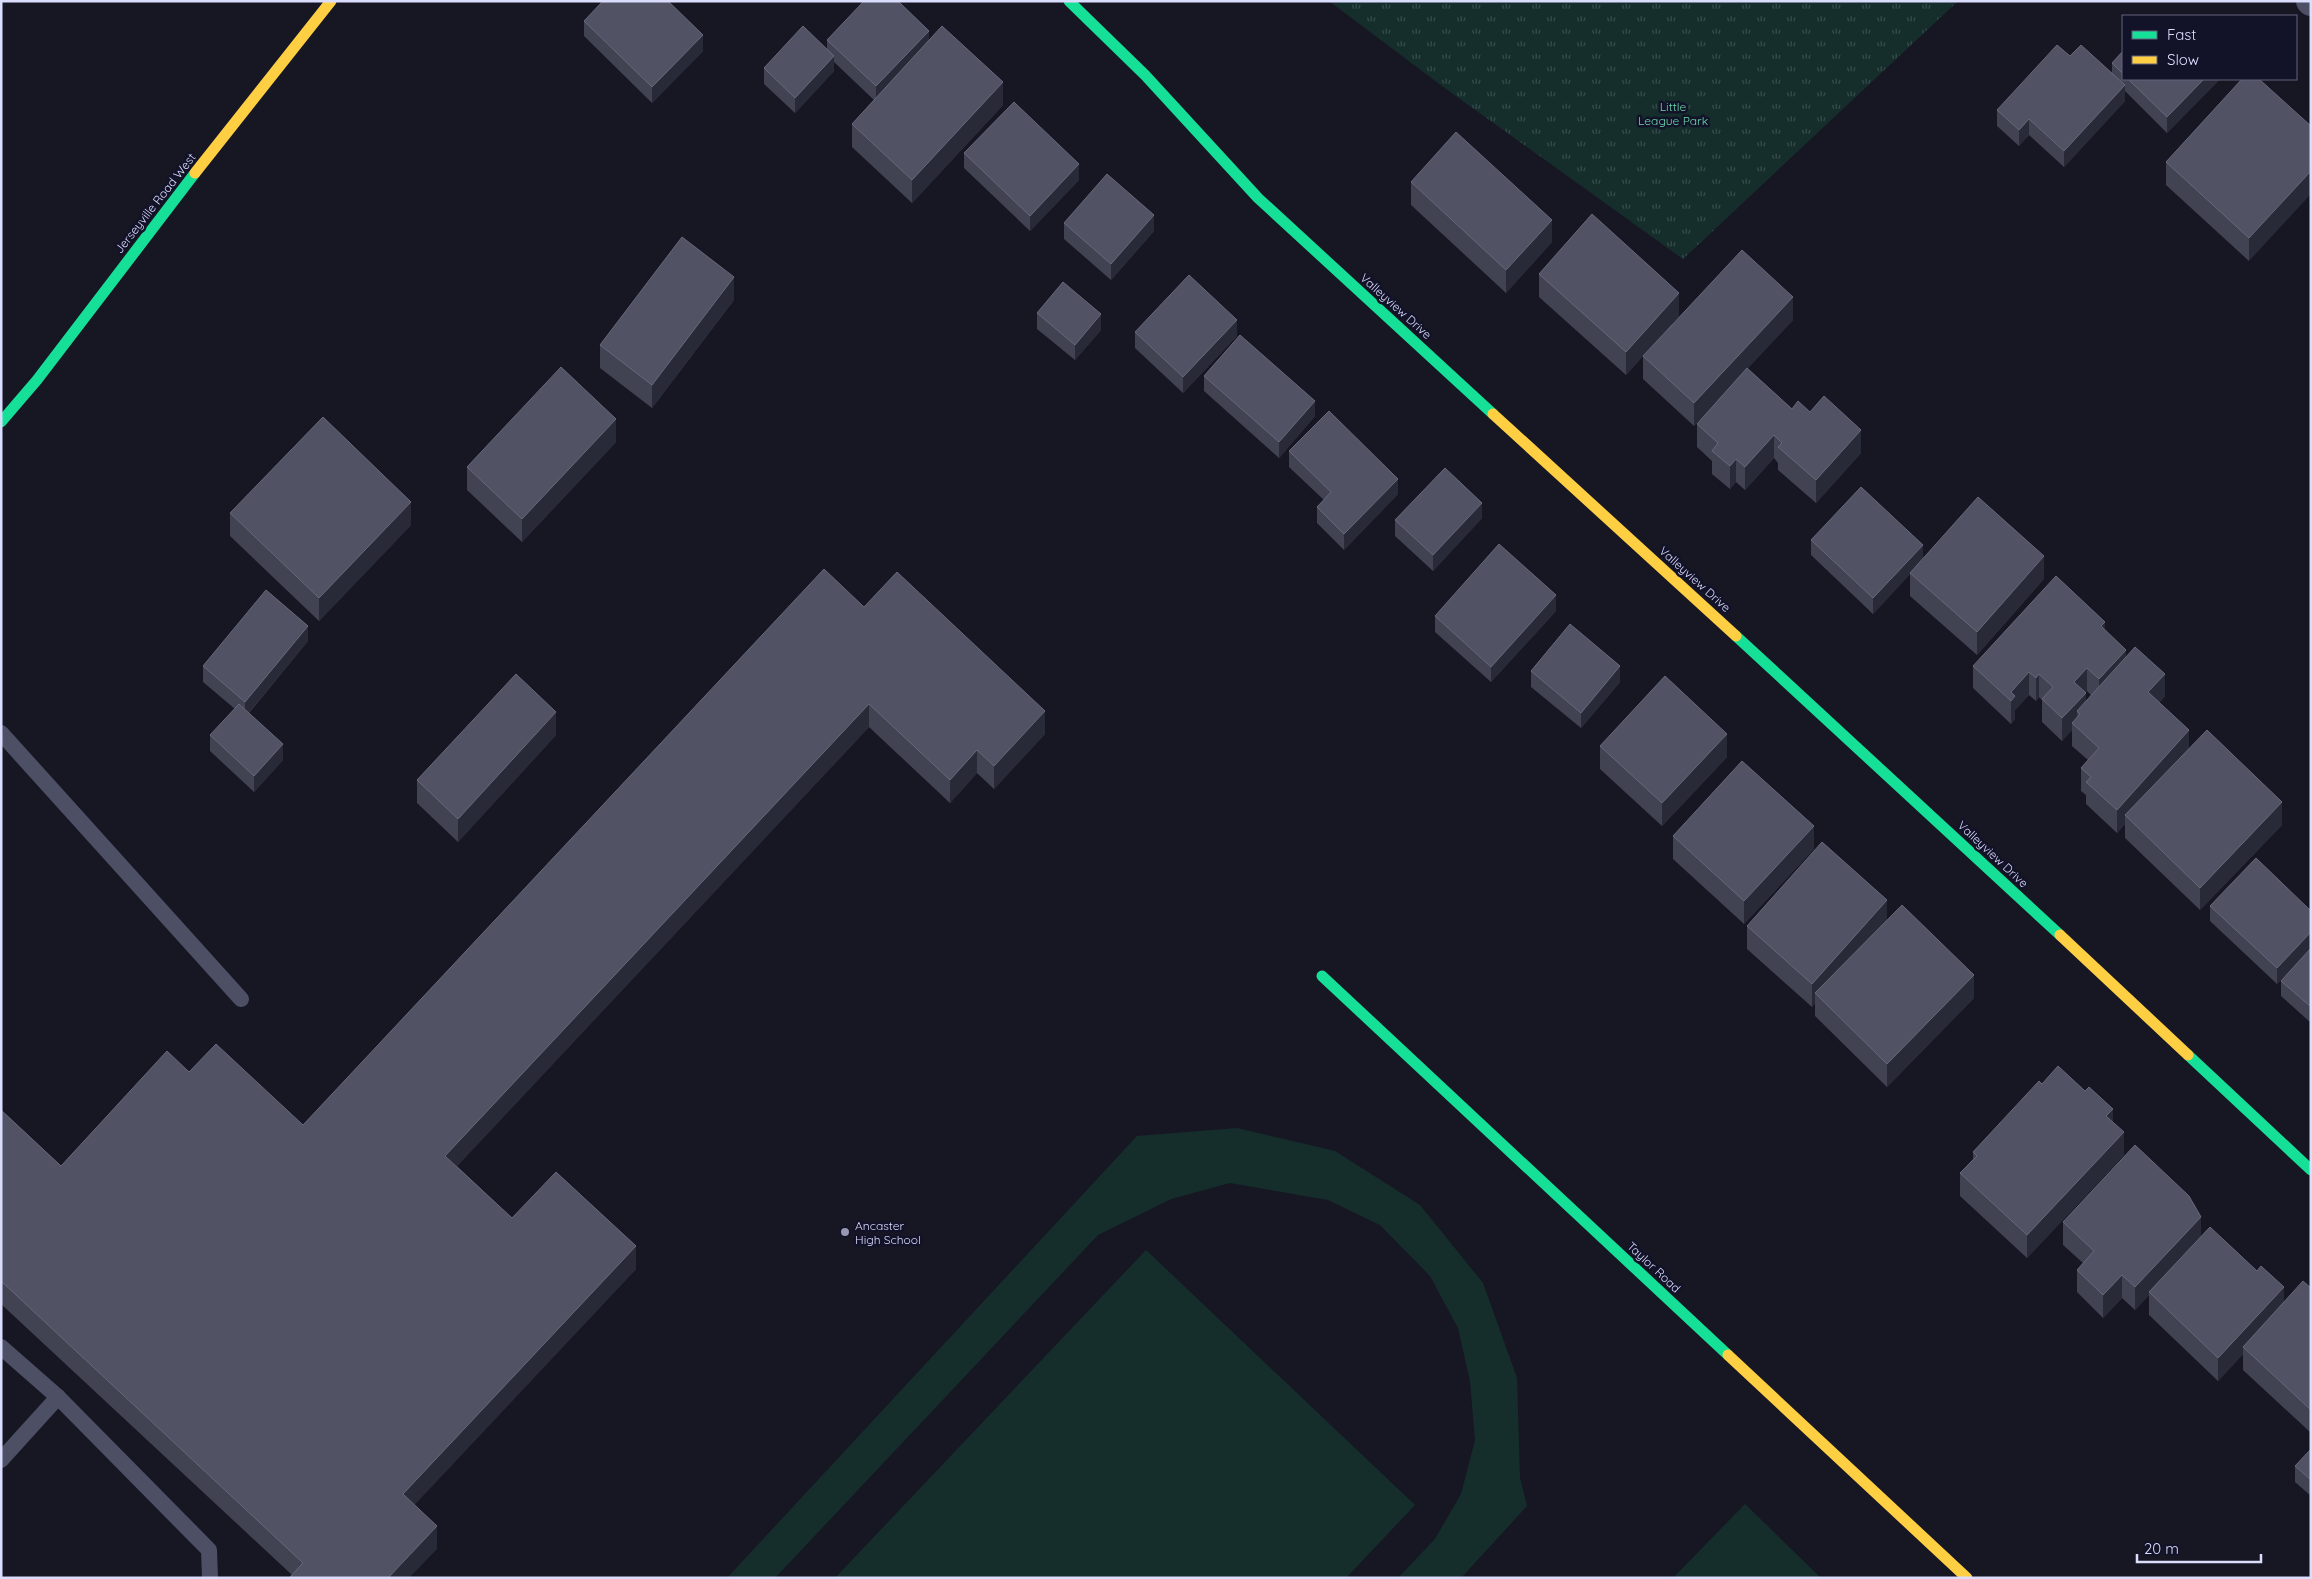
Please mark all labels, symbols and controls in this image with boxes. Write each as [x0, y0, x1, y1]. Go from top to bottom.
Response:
legend [2122, 15, 2297, 80]
text: Fast [2167, 25, 2196, 44]
text: Slow [2167, 50, 2199, 69]
park label: Little League Park [1638, 99, 1708, 128]
street label: Jerseyville Road West [111, 150, 199, 256]
street label: Valleyview Drive [1357, 270, 1435, 342]
street label: Valleyview Drive [1656, 543, 1734, 615]
street label: Valleyview Drive [1955, 818, 2032, 891]
place label: Ancaster High School [855, 1218, 921, 1247]
marker: Ancaster High School [839, 1226, 851, 1238]
street label: Taylor Road [1624, 1238, 1684, 1296]
scale bar [2137, 1532, 2261, 1564]
text: 20 m [2144, 1539, 2179, 1558]

